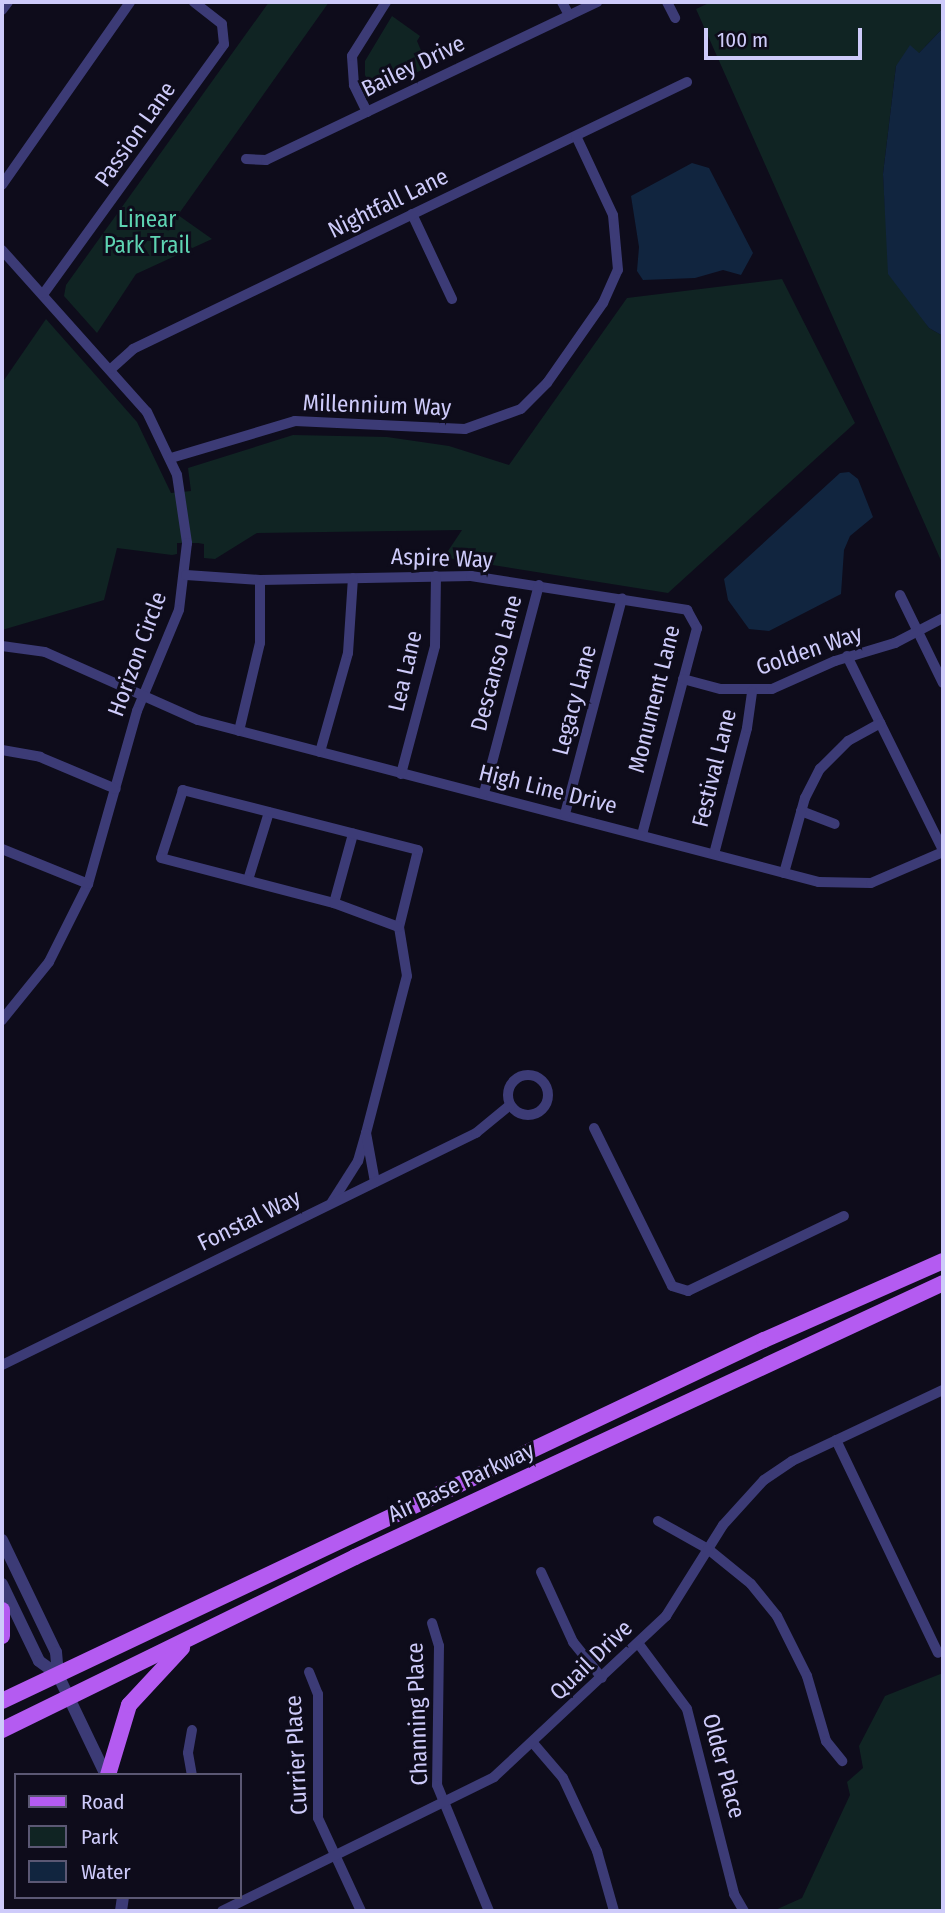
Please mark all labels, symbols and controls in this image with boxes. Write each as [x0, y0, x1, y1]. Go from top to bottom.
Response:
scale bar [707, 14, 864, 58]
text: 100 m [717, 27, 768, 53]
street label: Bailey Drive [357, 29, 469, 103]
street label: Passion Lane [89, 76, 181, 192]
street label: Nightfall Lane [323, 162, 453, 244]
park label: Linear Park Trail [104, 205, 190, 259]
street label: Millennium Way [302, 389, 452, 421]
street label: Aspire Way [391, 542, 493, 574]
street label: Horizon Circle [102, 588, 172, 720]
street label: Descanso Lane [465, 592, 527, 734]
street label: Golden Way [752, 619, 866, 681]
street label: Monument Lane [622, 622, 686, 776]
street label: Lea Lane [382, 628, 428, 714]
street label: Legacy Lane [546, 642, 602, 758]
street label: Festival Lane [686, 706, 742, 830]
street label: High Line Drive [476, 758, 620, 820]
street label: Fonstal Way [193, 1183, 305, 1257]
street label: Air Base Parkway [383, 1436, 539, 1528]
street label: Quail Drive [544, 1614, 638, 1706]
street label: Channing Place [401, 1642, 433, 1786]
street label: Currier Place [279, 1694, 313, 1816]
street label: Older Place [697, 1711, 751, 1821]
legend [14, 1773, 242, 1899]
text: Road [81, 1789, 125, 1815]
text: Park [81, 1824, 118, 1850]
text: Water [81, 1859, 131, 1885]

